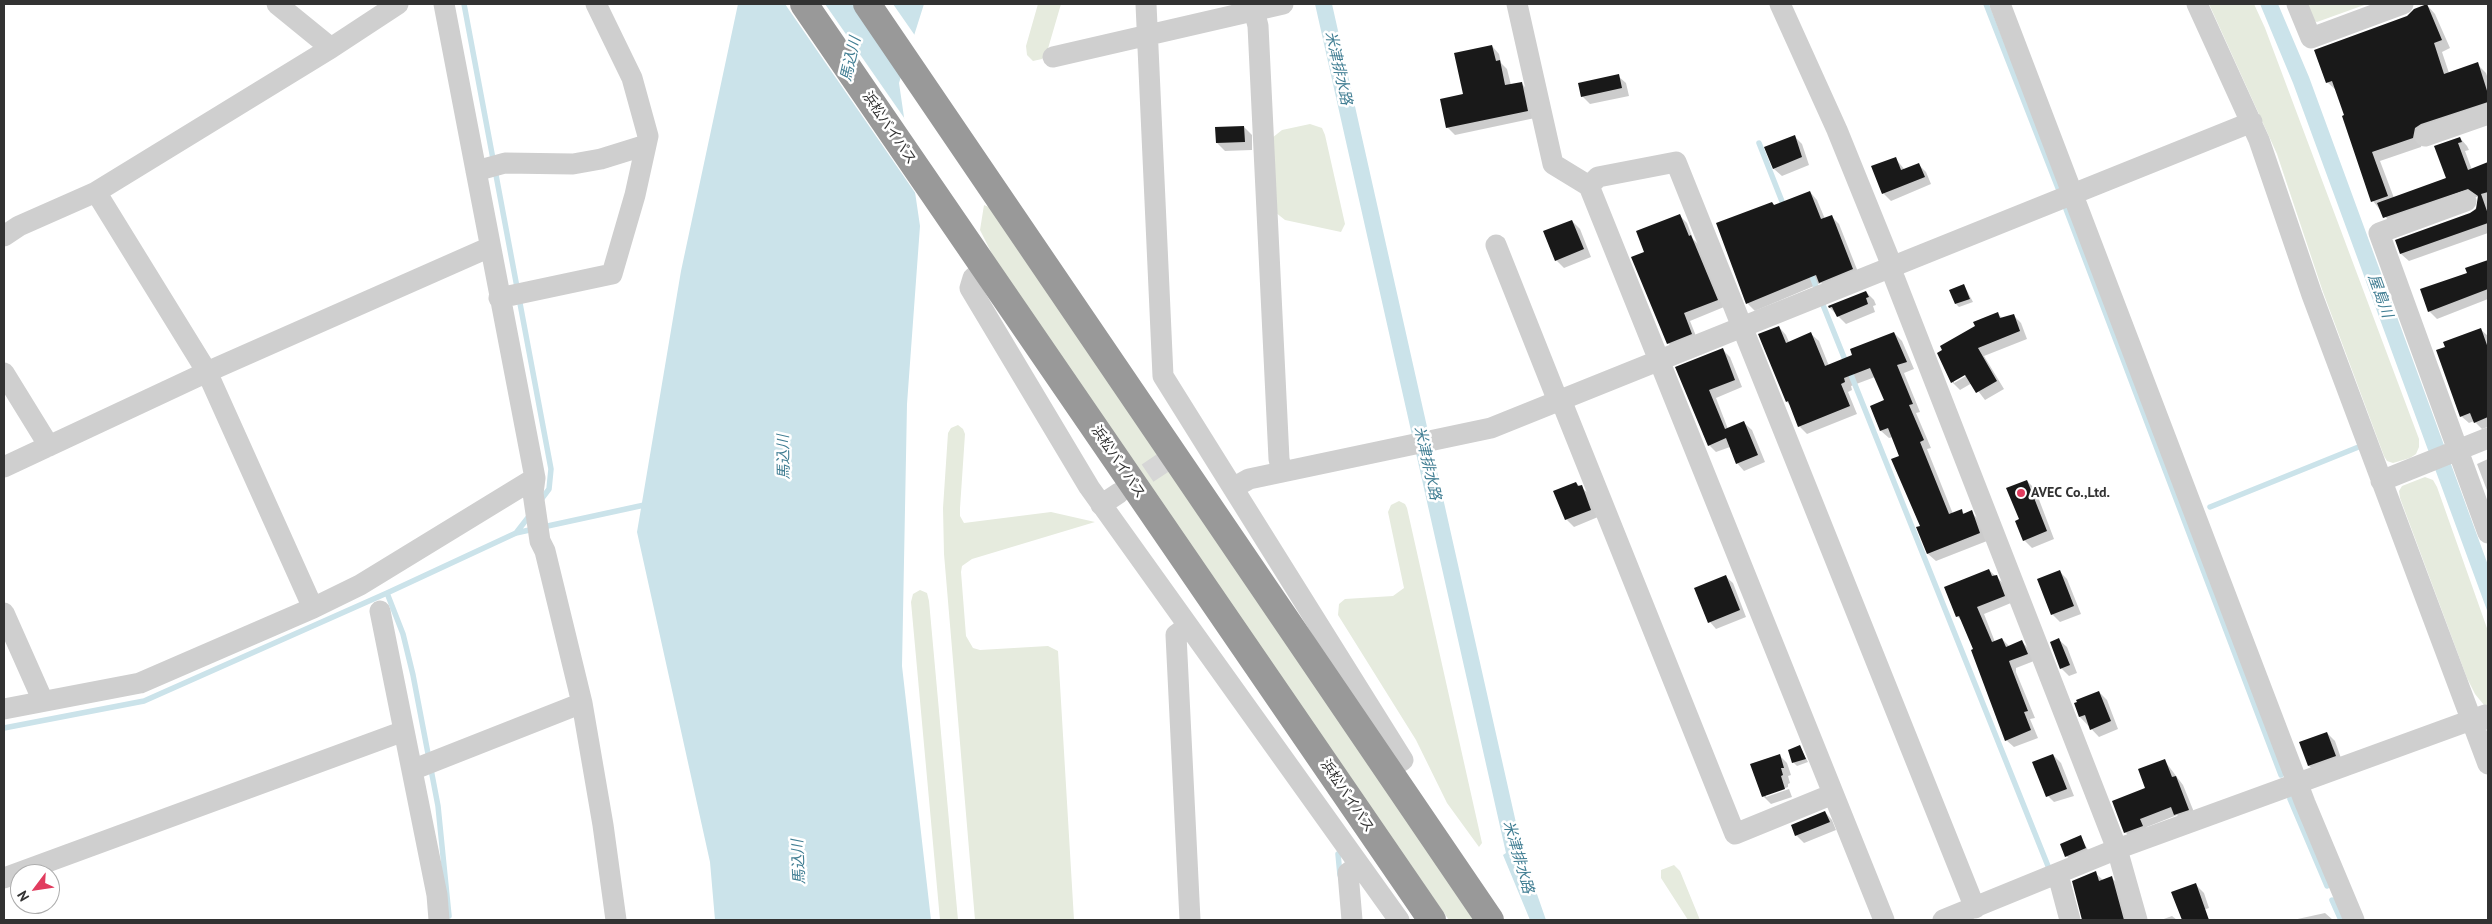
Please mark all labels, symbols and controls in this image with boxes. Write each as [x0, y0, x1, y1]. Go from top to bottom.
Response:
water label: 米津排水路 [1321, 29, 1355, 107]
water label: 馬込川 [837, 35, 865, 83]
street label: 浜松バイパス [859, 88, 919, 168]
water label: 屋島川 [2364, 272, 2396, 320]
street label: 浜松バイパス [1088, 422, 1148, 502]
water label: 米津排水路 [1410, 424, 1444, 502]
water label: 馬込川 [775, 434, 793, 480]
place label: AVEC Co.,Ltd. [2031, 485, 2110, 501]
marker: AVEC Co.,Ltd. [2015, 487, 2027, 499]
street label: 浜松バイパス [1317, 756, 1377, 836]
water label: 米津排水路 [1499, 818, 1537, 896]
water label: 馬込川 [789, 839, 809, 885]
north arrow [10, 864, 60, 914]
text: N [13, 888, 33, 905]

